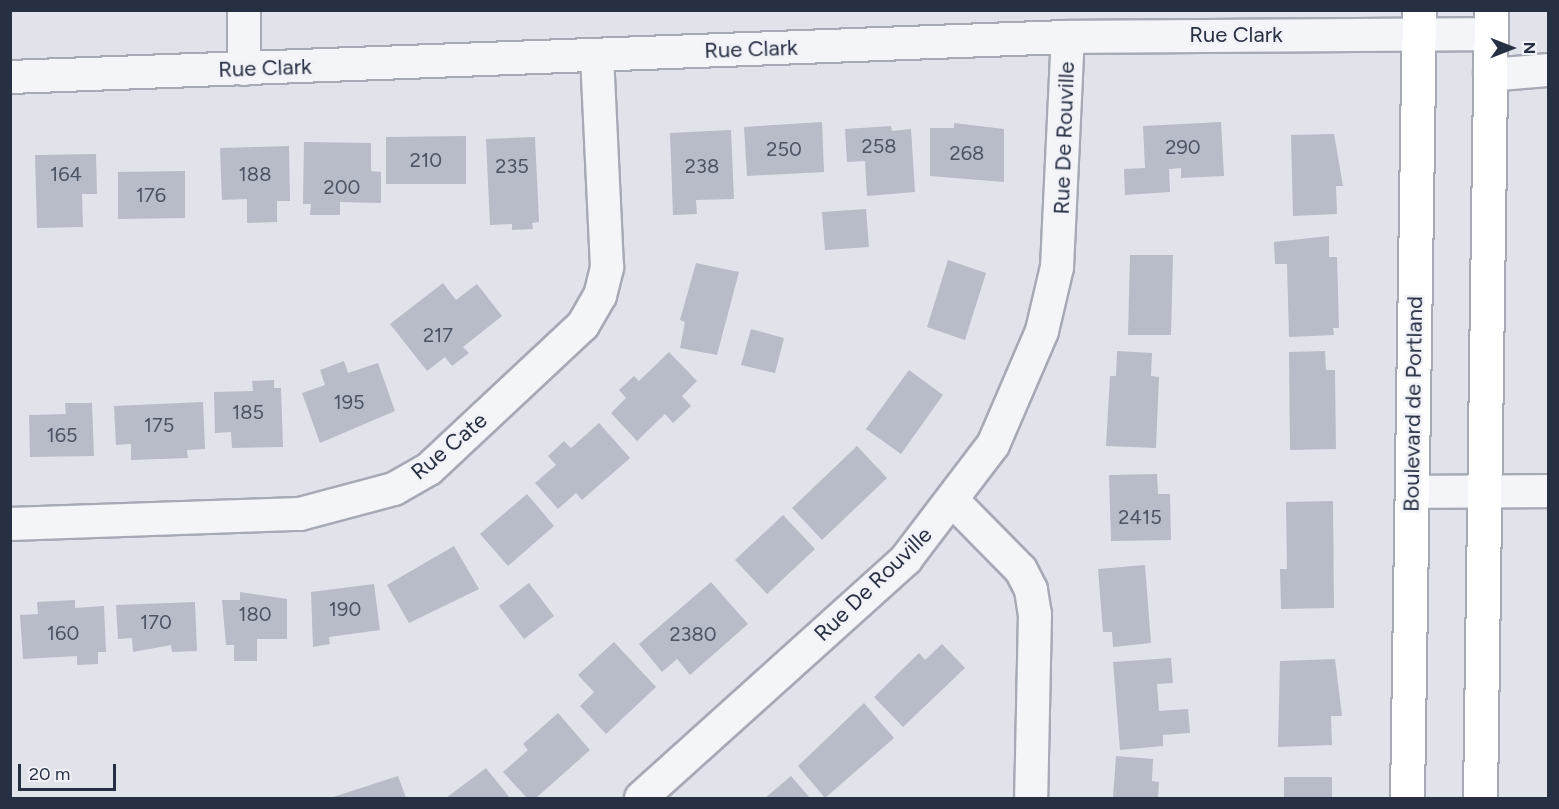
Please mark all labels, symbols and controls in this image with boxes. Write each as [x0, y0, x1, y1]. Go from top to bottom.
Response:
north arrow [1481, 18, 1541, 78]
street label: Rue Clark [1189, 22, 1283, 48]
street label: Rue Clark [704, 34, 798, 64]
text: N [1520, 42, 1539, 54]
street label: Rue Clark [218, 53, 312, 83]
street label: Rue De Rouville [1048, 61, 1080, 215]
house number: 258 [862, 134, 896, 158]
house number: 290 [1165, 135, 1201, 159]
house number: 250 [766, 137, 802, 161]
house number: 268 [950, 141, 984, 165]
house number: 210 [410, 148, 442, 172]
house number: 235 [495, 154, 529, 178]
house number: 238 [685, 154, 719, 178]
house number: 164 [50, 162, 82, 186]
house number: 188 [239, 162, 271, 186]
house number: 200 [324, 175, 360, 199]
house number: 176 [136, 183, 166, 207]
street label: Boulevard de Portland [1398, 296, 1428, 512]
house number: 217 [423, 323, 453, 347]
house number: 195 [333, 390, 365, 414]
house number: 185 [232, 400, 264, 424]
street label: Rue Cate [406, 407, 492, 485]
house number: 175 [144, 413, 174, 437]
house number: 165 [46, 423, 78, 447]
house number: 2415 [1118, 505, 1162, 529]
street label: Rue De Rouville [809, 521, 937, 647]
house number: 190 [329, 597, 361, 621]
house number: 180 [238, 602, 272, 626]
house number: 170 [140, 610, 172, 634]
house number: 160 [47, 621, 79, 645]
house number: 2380 [669, 622, 717, 646]
scale bar [21, 752, 118, 790]
text: 20 m [29, 763, 70, 785]

